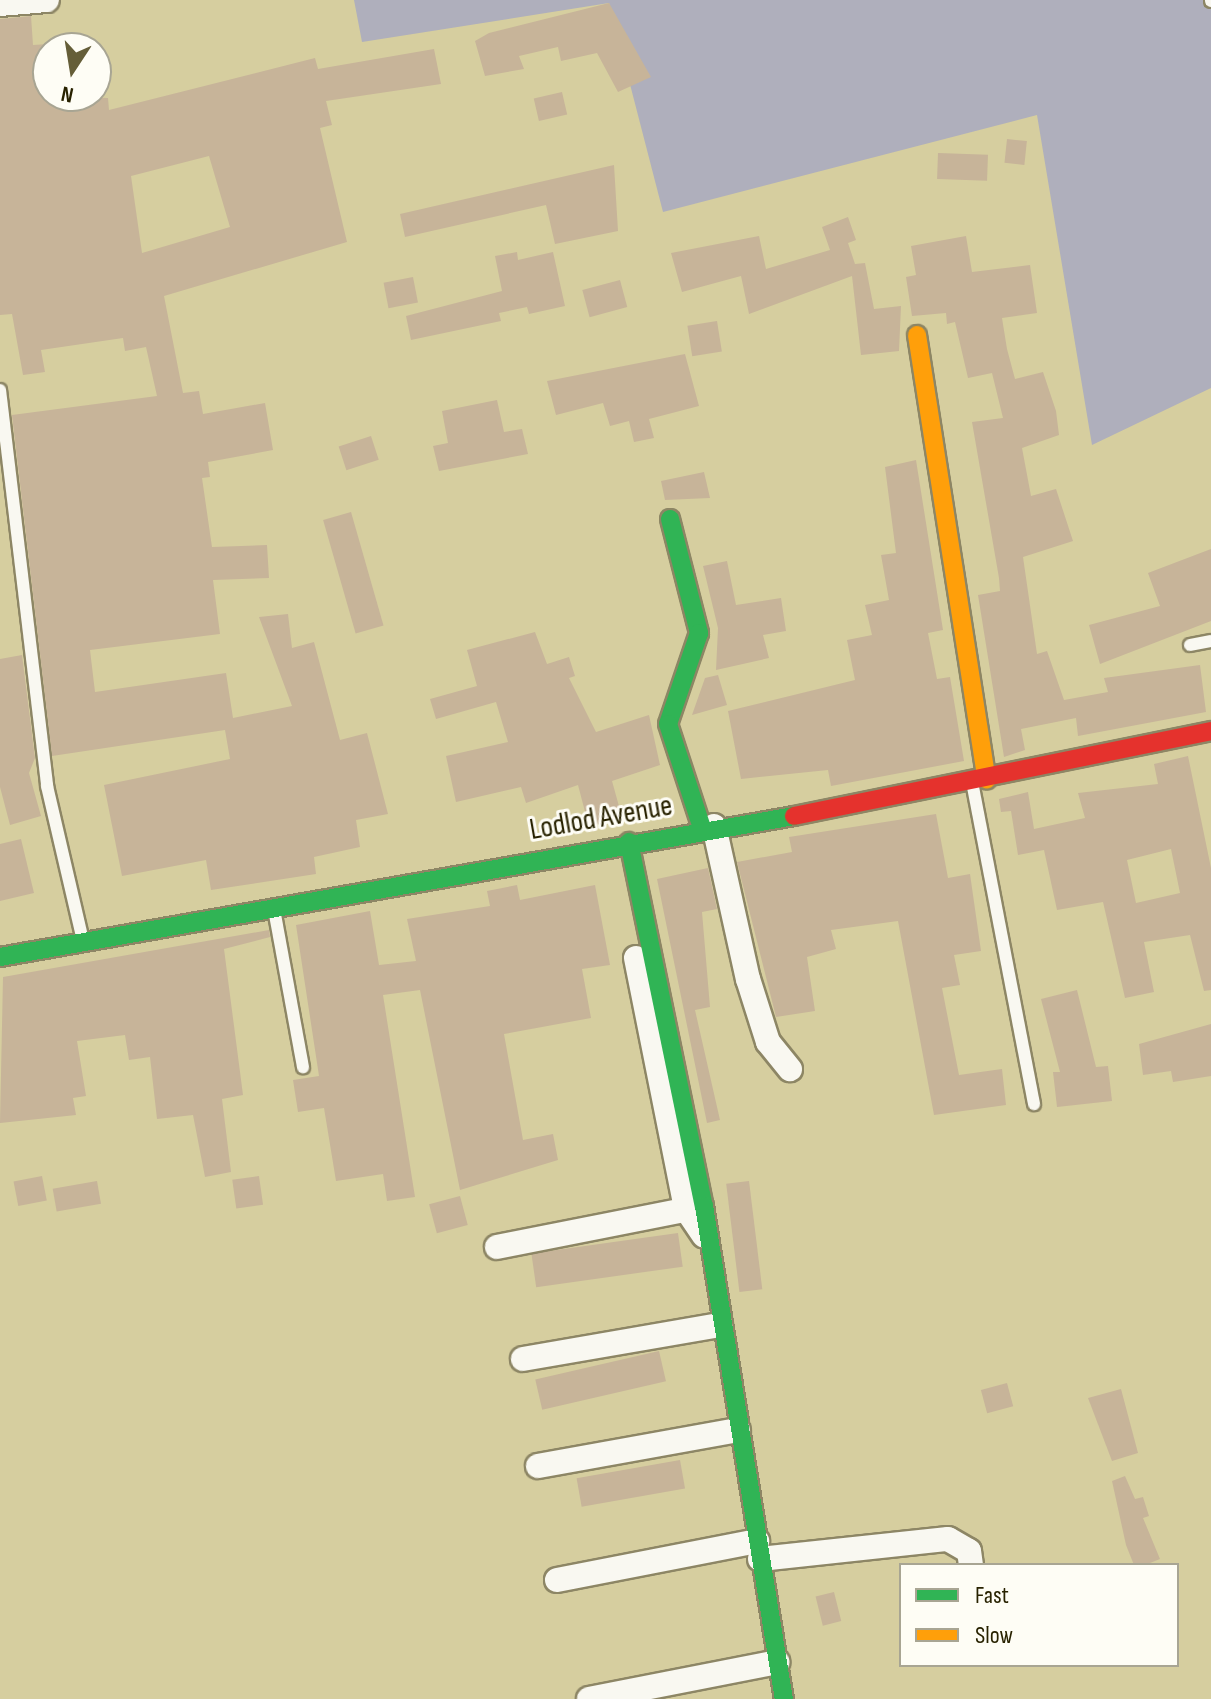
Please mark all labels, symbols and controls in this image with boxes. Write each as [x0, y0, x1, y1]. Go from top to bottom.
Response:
north arrow [32, 32, 112, 112]
text: N [59, 80, 76, 108]
street label: Lodlod Avenue [527, 788, 675, 848]
legend [899, 1563, 1179, 1667]
text: Fast [975, 1581, 1009, 1610]
text: Slow [975, 1621, 1013, 1650]

